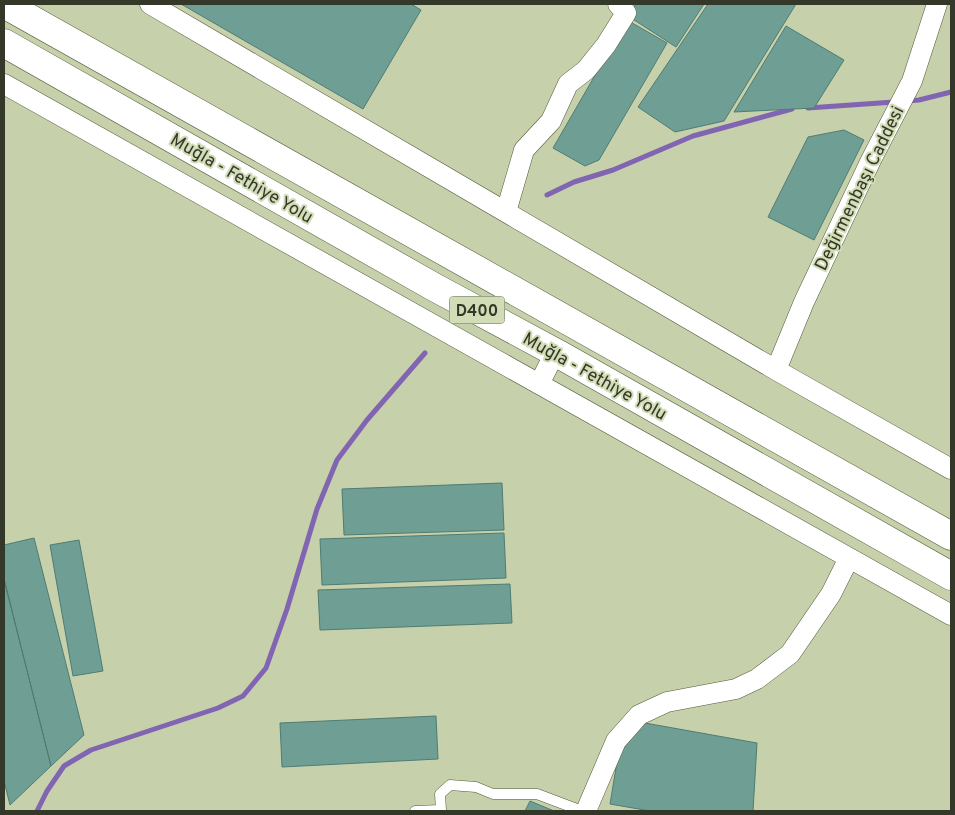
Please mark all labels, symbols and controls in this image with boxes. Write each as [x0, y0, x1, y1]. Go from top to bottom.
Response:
street label: Değirmenbaşı Caddesi [810, 103, 910, 275]
street label: Muğla - Fethiye Yolu [166, 129, 317, 230]
road number: D400 [450, 296, 504, 324]
street label: Muğla - Fethiye Yolu [518, 328, 670, 426]

